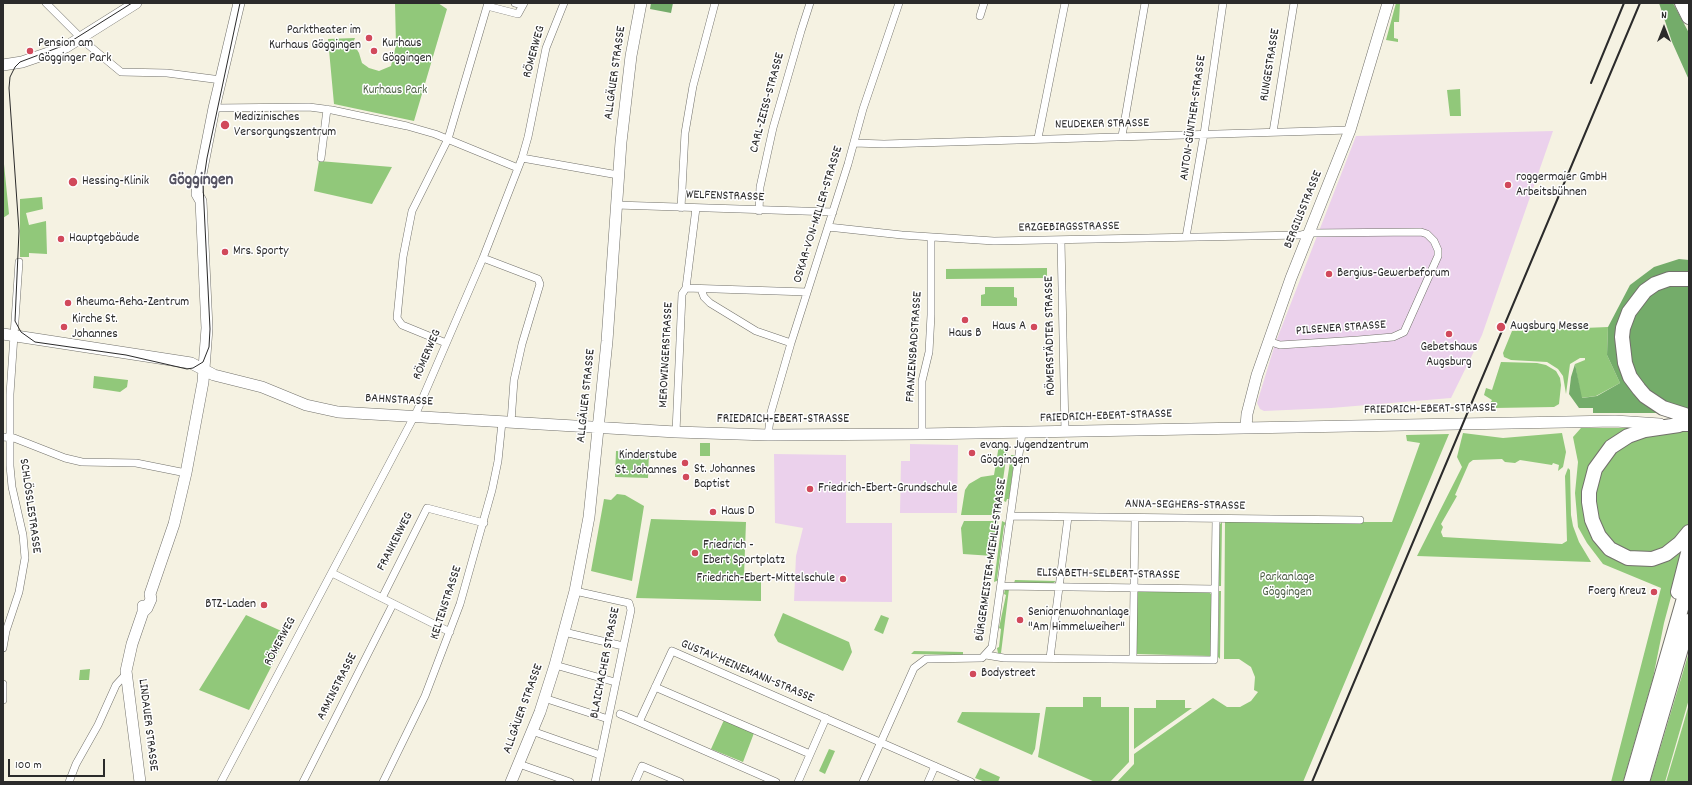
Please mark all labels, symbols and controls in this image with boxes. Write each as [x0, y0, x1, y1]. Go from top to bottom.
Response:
north arrow [1644, 8, 1684, 48]
text: N [1661, 8, 1667, 24]
place label: Parktheater im Kurhaus Göggingen [269, 23, 361, 54]
street label: RÖMERWEG [521, 24, 549, 80]
street label: ALLGÄUER STRASSE [602, 25, 630, 121]
street label: RUNGESTRASSE [1258, 28, 1284, 102]
marker: Parktheater im Kurhaus Göggingen [364, 33, 374, 43]
place label: Pension am Gögginger Park [38, 36, 111, 67]
place label: Kurhaus Göggingen [382, 36, 432, 67]
marker: Pension am Gögginger Park [25, 46, 35, 56]
marker: Kurhaus Göggingen [369, 46, 379, 56]
street label: CARL-ZEISS-STRASSE [747, 51, 789, 155]
street label: ANTON-GÜNTHER-STRASSE [1177, 54, 1211, 182]
park label: Kurhaus Park [363, 83, 427, 99]
place label: Medizinisches Versorgungszentrum [234, 110, 336, 141]
street label: NEUDEKER STRASSE [1055, 116, 1149, 134]
marker: Medizinisches Versorgungszentrum [219, 119, 231, 131]
street label: OSKAR-VON-MILLER-STRASSE [791, 145, 847, 285]
street label: BERGIUSSTRASSE [1281, 169, 1327, 251]
place label: roggermaier GmbH Arbeitsbühnen [1516, 170, 1607, 201]
district label: Göggingen [169, 172, 233, 192]
place label: Hessing-Klinik [82, 174, 149, 190]
marker: Hessing-Klinik [67, 176, 79, 188]
marker: roggermaier GmbH Arbeitsbühnen [1503, 180, 1513, 190]
street label: WELFENSTRASSE [685, 188, 765, 206]
street label: ERZGEBIRGSSTRASSE [1018, 219, 1120, 237]
place label: Hauptgebäude [69, 231, 139, 247]
marker: Hauptgebäude [56, 234, 66, 244]
place label: Mrs. Sporty [233, 244, 288, 260]
marker: Mrs. Sporty [220, 247, 230, 257]
place label: Bergius-Gewerbeforum [1337, 266, 1450, 282]
marker: Bergius-Gewerbeforum [1324, 269, 1334, 279]
street label: RÖMERSTÄDTER STRASSE [1042, 276, 1060, 396]
street label: FRANZENSBADSTRASSE [903, 291, 927, 403]
place label: Rheuma-Reha-Zentrum [76, 295, 189, 311]
marker: Rheuma-Reha-Zentrum [63, 298, 73, 308]
street label: MEROWINGERSTRASSE [656, 302, 678, 408]
place label: Kirche St. Johannes [72, 312, 118, 343]
marker: Haus B [960, 315, 970, 325]
street label: PILSENER STRASSE [1295, 318, 1387, 340]
place label: Haus A [992, 319, 1026, 335]
place label: Augsburg Messe [1510, 319, 1589, 335]
marker: Augsburg Messe [1495, 321, 1507, 333]
marker: Kirche St. Johannes [59, 322, 69, 332]
marker: Haus A [1029, 322, 1039, 332]
place label: Haus B [949, 326, 981, 342]
street label: RÖMERWEG [410, 327, 446, 383]
marker: Gebetshaus Augsburg [1444, 329, 1454, 339]
place label: Gebetshaus Augsburg [1420, 340, 1478, 371]
street label: ALLGÄUER STRASSE [574, 348, 600, 444]
street label: BAHNSTRASSE [365, 391, 433, 411]
street label: FRIEDRICH-EBERT-STRASSE [1364, 401, 1496, 419]
street label: FRIEDRICH-EBERT-STRASSE [1040, 407, 1172, 427]
street label: FRIEDRICH-EBERT-STRASSE [717, 412, 849, 428]
place label: evang. Jugendzentrum Göggingen [980, 438, 1089, 469]
place label: Kinderstube St. Johannes [616, 448, 677, 479]
marker: evang. Jugendzentrum Göggingen [967, 448, 977, 458]
street label: SCHLÖSSLESTRASSE [15, 458, 43, 554]
marker: Kinderstube St. Johannes [680, 458, 690, 468]
place label: St. Johannes Baptist [694, 462, 755, 493]
marker: St. Johannes Baptist [681, 472, 691, 482]
street label: BÜRGERMEISTER-MIEHLE-STRASSE [973, 478, 1011, 642]
place label: Friedrich-Ebert-Grundschule [818, 481, 957, 497]
marker: Friedrich-Ebert-Grundschule [805, 484, 815, 494]
street label: ANNA-SEGHERS-STRASSE [1125, 497, 1245, 515]
place label: Haus D [721, 504, 755, 520]
marker: Haus D [708, 507, 718, 517]
street label: FRANKENWEG [375, 510, 417, 574]
place label: Friedrich - Ebert Sportplatz [703, 538, 785, 569]
marker: Friedrich - Ebert Sportplatz [690, 548, 700, 558]
street label: KELTENSTRASSE [428, 564, 466, 642]
street label: ELISABETH-SELBERT-STRASSE [1036, 566, 1180, 584]
park label: Parkanlage Göggingen [1260, 570, 1314, 601]
place label: Friedrich-Ebert-Mittelschule [697, 571, 835, 587]
marker: Friedrich-Ebert-Mittelschule [838, 574, 848, 584]
place label: Foerg Kreuz [1588, 584, 1646, 600]
marker: Foerg Kreuz [1649, 587, 1659, 597]
place label: BTZ-Laden [205, 597, 256, 613]
marker: BTZ-Laden [259, 600, 269, 610]
place label: Seniorenwohnanlage "Am Himmelweiher" [1028, 605, 1129, 636]
street label: BLAICHACHER STRASSE [588, 606, 624, 720]
street label: RÖMERWEG [262, 615, 300, 669]
marker: Seniorenwohnanlage "Am Himmelweiher" [1015, 615, 1025, 625]
street label: GUSTAV-HEINEMANN-STRASSE [678, 637, 816, 707]
street label: ARMINSTRASSE [314, 651, 362, 723]
street label: ALLGÄUER STRASSE [501, 662, 547, 756]
place label: Bodystreet [981, 666, 1036, 682]
marker: Bodystreet [968, 669, 978, 679]
street label: LINDAUER STRASSE [134, 678, 160, 772]
scale bar [10, 751, 107, 777]
text: 100 m [15, 757, 42, 774]

